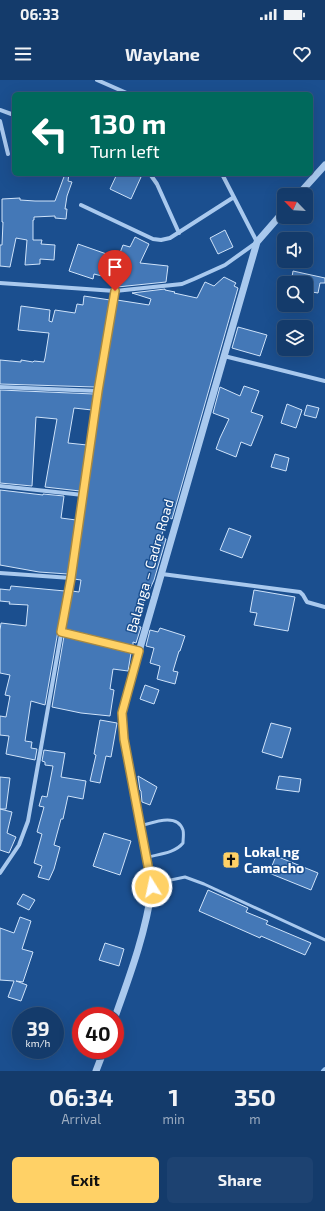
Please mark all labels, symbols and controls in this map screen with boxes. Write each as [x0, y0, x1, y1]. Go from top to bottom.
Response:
text: 06:33 [20, 5, 59, 23]
icon: menu [12, 43, 34, 65]
text: Waylane [125, 43, 200, 65]
icon: heart [291, 43, 313, 65]
text: 130 m [90, 106, 166, 140]
icon: left [24, 108, 76, 160]
text: Turn left [90, 140, 160, 162]
north arrow [277, 188, 313, 224]
map controls [277, 188, 313, 356]
button: sound [277, 232, 313, 268]
pin [98, 250, 132, 291]
icon: arrive [104, 256, 126, 278]
button: search [277, 276, 313, 312]
button: layers [277, 320, 313, 356]
street label: Balanga – Cadre Road [122, 497, 177, 635]
place label: Lokal ng Camacho [244, 843, 304, 876]
church icon: Lokal ng Camacho [221, 850, 241, 870]
position arrow [131, 866, 173, 908]
speed limit sign: 40 [72, 1007, 124, 1059]
text: 39 [26, 1016, 50, 1040]
text: km/h [26, 1037, 50, 1049]
text: 06:34 [49, 1082, 113, 1111]
text: 1 [168, 1082, 179, 1111]
text: 350 [234, 1082, 276, 1111]
text: Arrival [62, 1111, 101, 1127]
text: min [163, 1111, 185, 1127]
text: m [249, 1111, 261, 1127]
button: Exit [12, 1157, 159, 1203]
button: Share [167, 1157, 313, 1203]

